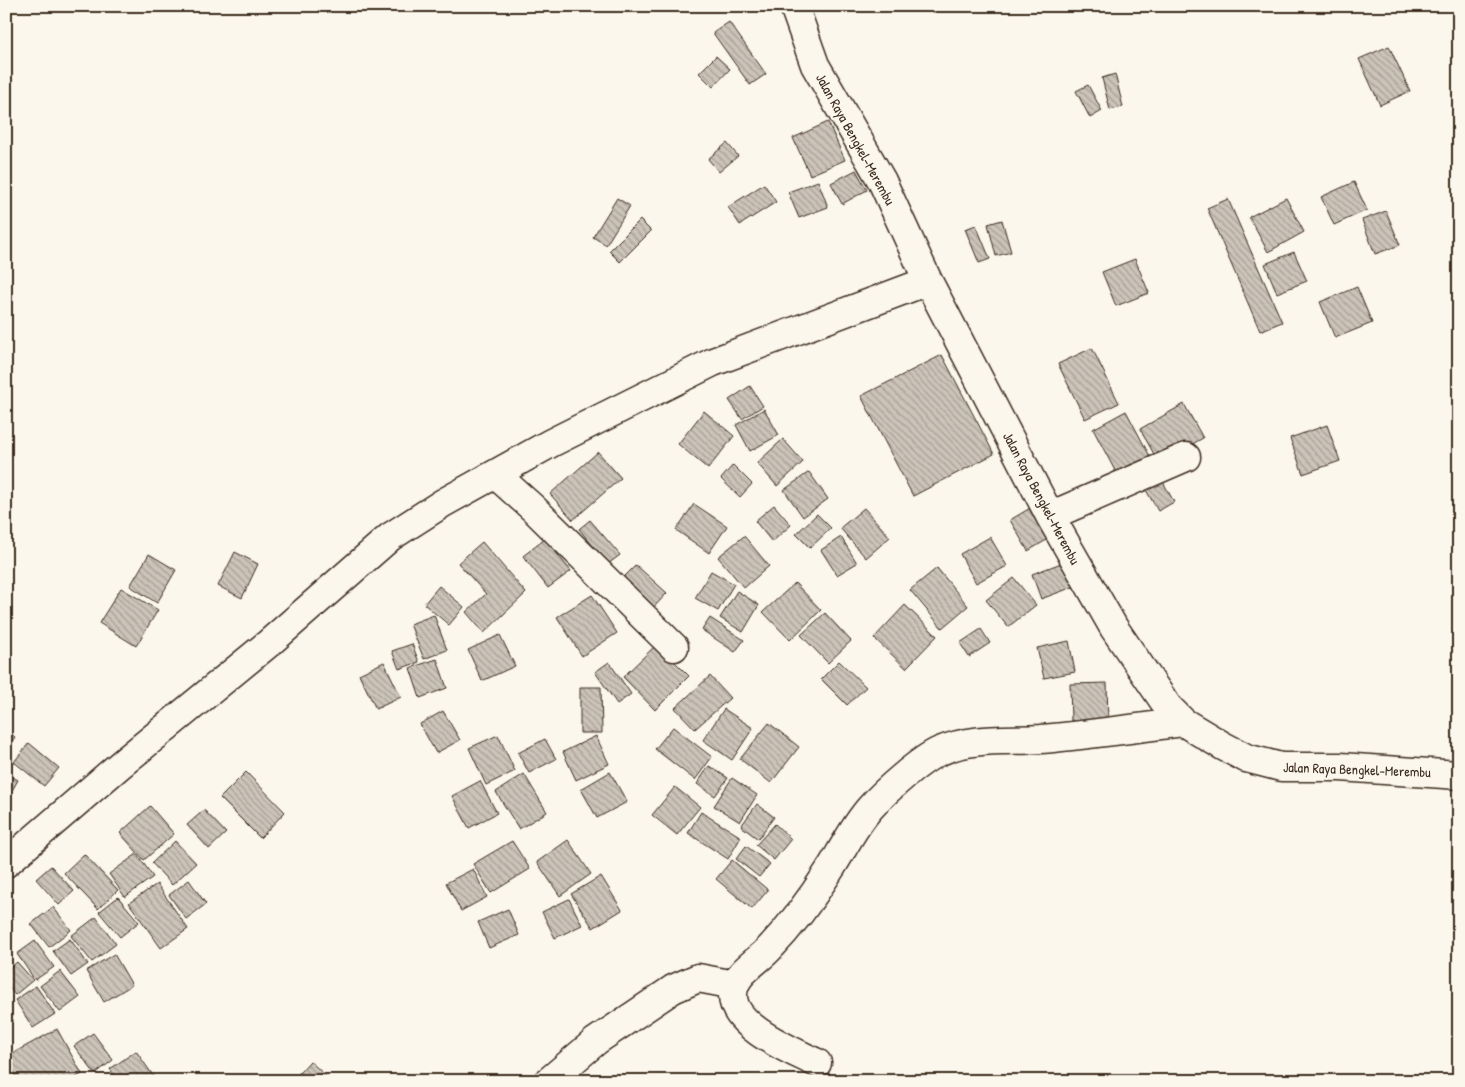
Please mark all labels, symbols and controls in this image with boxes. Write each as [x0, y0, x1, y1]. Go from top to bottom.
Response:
street label: Jalan Raya Bengkel-Merembu [811, 70, 900, 209]
street label: Jalan Raya Bengkel-Merembu [998, 428, 1085, 568]
street label: Jalan Raya Bengkel-Merembu [1283, 757, 1432, 782]

